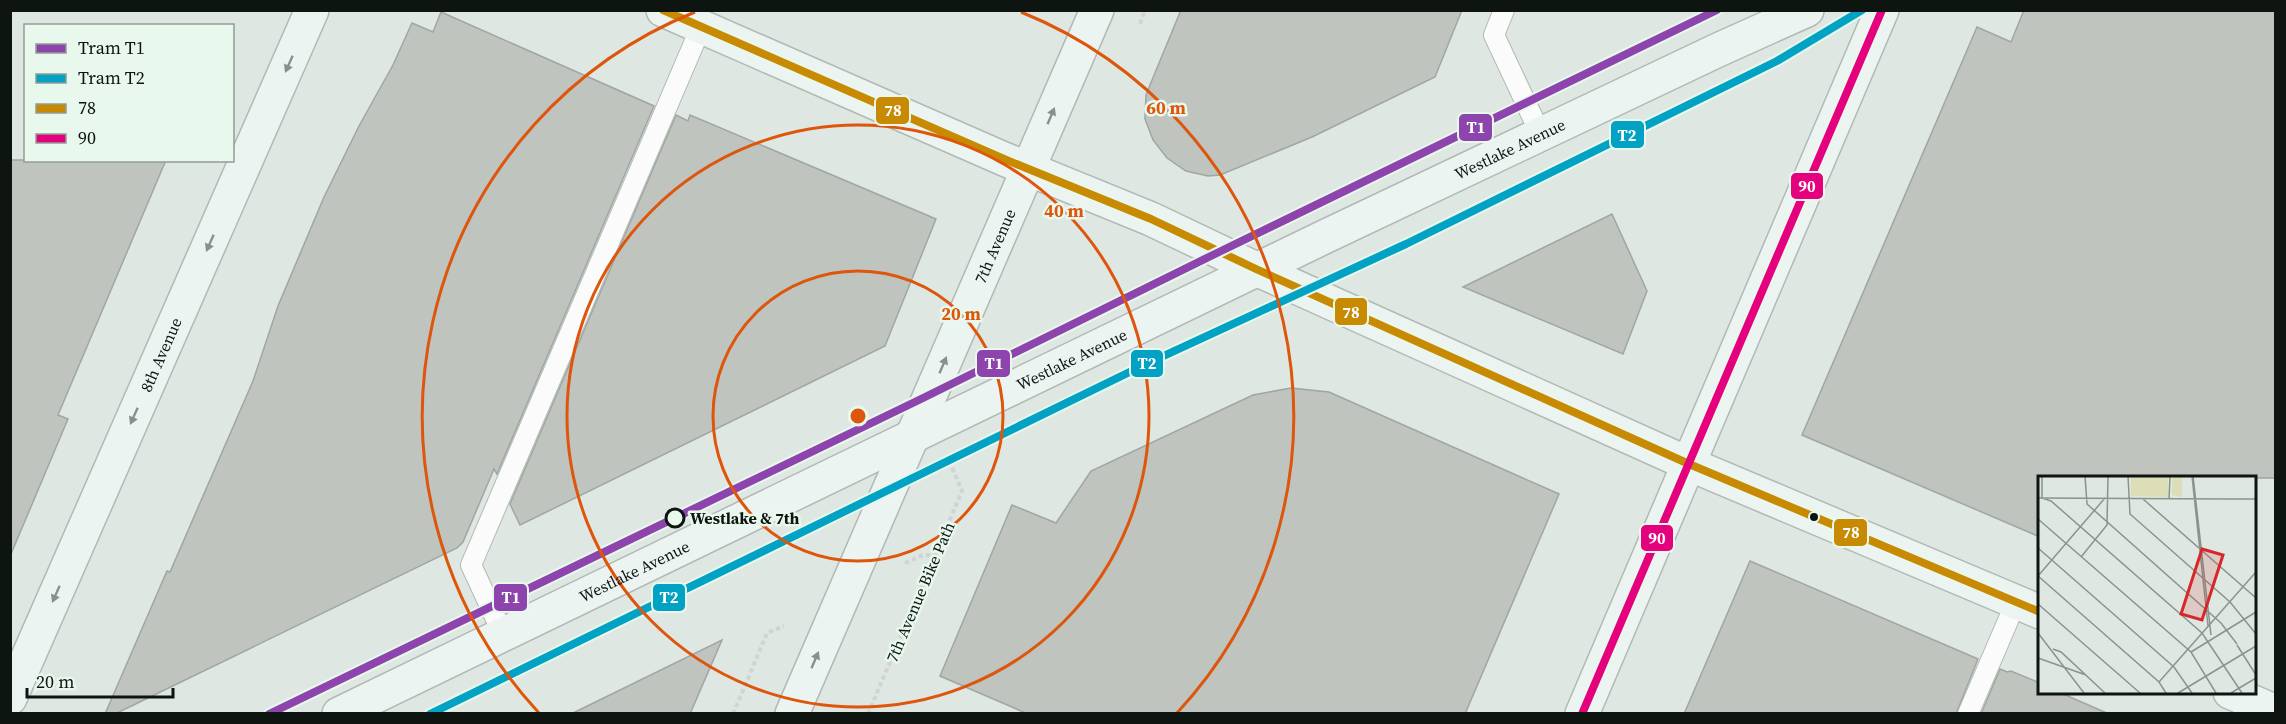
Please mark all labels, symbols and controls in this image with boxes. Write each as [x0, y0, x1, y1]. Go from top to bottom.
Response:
legend [24, 24, 234, 162]
text: Tram T1 [78, 35, 145, 60]
one-way arrow [283, 55, 293, 73]
text: Tram T2 [78, 65, 145, 90]
text: 78 [78, 95, 96, 120]
text: 60 m [1146, 95, 1186, 120]
line badge: 78 [875, 96, 910, 125]
text: 78 [884, 99, 902, 121]
one-way arrow [1047, 107, 1056, 125]
street label: Westlake Avenue [1451, 113, 1569, 185]
line badge: T1 [1458, 113, 1493, 142]
text: T1 [1467, 116, 1485, 138]
line badge: T2 [1610, 120, 1645, 149]
text: T2 [1618, 124, 1637, 146]
text: 90 [78, 125, 96, 150]
line badge: 90 [1790, 172, 1824, 200]
text: 90 [1798, 175, 1816, 197]
text: 40 m [1044, 198, 1084, 223]
street label: 7th Avenue [969, 205, 1021, 287]
one-way arrow [206, 234, 215, 251]
line badge: 78 [1334, 297, 1368, 326]
text: 20 m [941, 301, 981, 326]
text: 78 [1342, 301, 1360, 323]
street label: 8th Avenue [135, 314, 187, 395]
street label: Westlake Avenue [1013, 323, 1131, 395]
line badge: T1 [976, 349, 1011, 378]
line badge: T2 [1130, 349, 1164, 378]
text: T1 [985, 352, 1003, 374]
text: T2 [1138, 352, 1157, 374]
one-way arrow [938, 355, 948, 373]
centre of rings [848, 406, 868, 426]
one-way arrow [129, 407, 139, 425]
inset map [2038, 476, 2256, 694]
place label: Westlake & 7th [690, 507, 800, 529]
marker: Westlake & 7th [665, 508, 685, 528]
unlabelled marker [1808, 511, 1820, 523]
street label: 7th Avenue Bike Path [881, 518, 960, 665]
line badge: 78 [1833, 518, 1868, 547]
text: 78 [1842, 521, 1860, 543]
line badge: 90 [1640, 524, 1674, 552]
text: 90 [1648, 527, 1666, 549]
street label: Westlake Avenue [575, 535, 693, 607]
line badge: T1 [493, 583, 528, 612]
line badge: T2 [652, 583, 686, 612]
one-way arrow [51, 586, 61, 604]
text: T1 [502, 586, 520, 608]
text: T2 [660, 586, 679, 608]
one-way arrow [810, 650, 820, 668]
scale bar [27, 661, 172, 699]
text: 20 m [36, 669, 74, 694]

